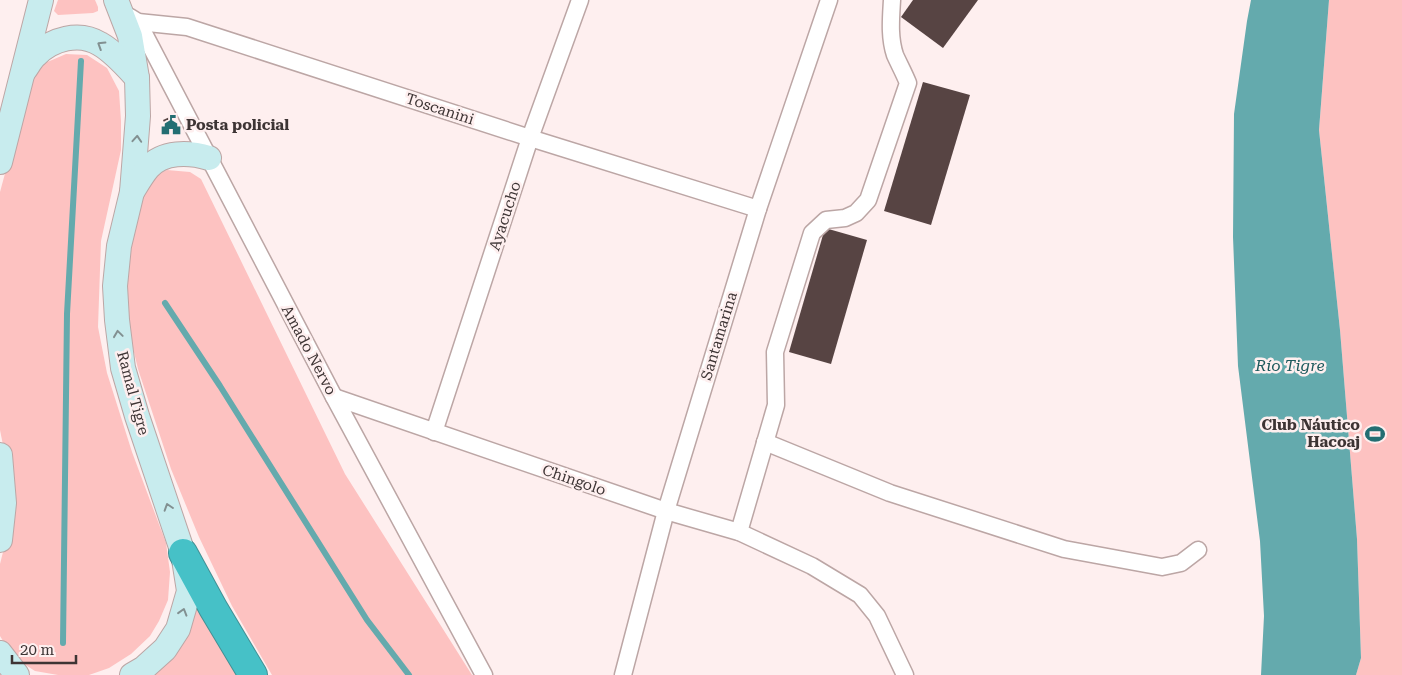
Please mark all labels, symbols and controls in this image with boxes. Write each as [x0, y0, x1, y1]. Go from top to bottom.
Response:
one-way arrow [98, 42, 107, 52]
street label: Toscanini [404, 90, 477, 129]
public building icon: Posta policial [160, 114, 182, 136]
place label: Posta policial [186, 116, 289, 134]
one-way arrow [131, 134, 142, 142]
street label: Ayacucho [485, 179, 525, 253]
street label: Santamarina [697, 290, 741, 382]
street label: Amado Nervo [278, 302, 340, 398]
one-way arrow [114, 330, 124, 339]
street label: Ramal Tigre [113, 349, 153, 437]
water label: Río Tigre [1254, 356, 1325, 375]
place label: Club Náutico Hacoaj [1261, 416, 1360, 451]
sports icon: Club Náutico Hacoaj [1364, 423, 1386, 445]
street label: Chingolo [540, 461, 608, 499]
one-way arrow [163, 503, 173, 512]
one-way arrow [178, 609, 188, 617]
scale bar [12, 632, 76, 664]
text: 20 m [20, 641, 55, 659]

